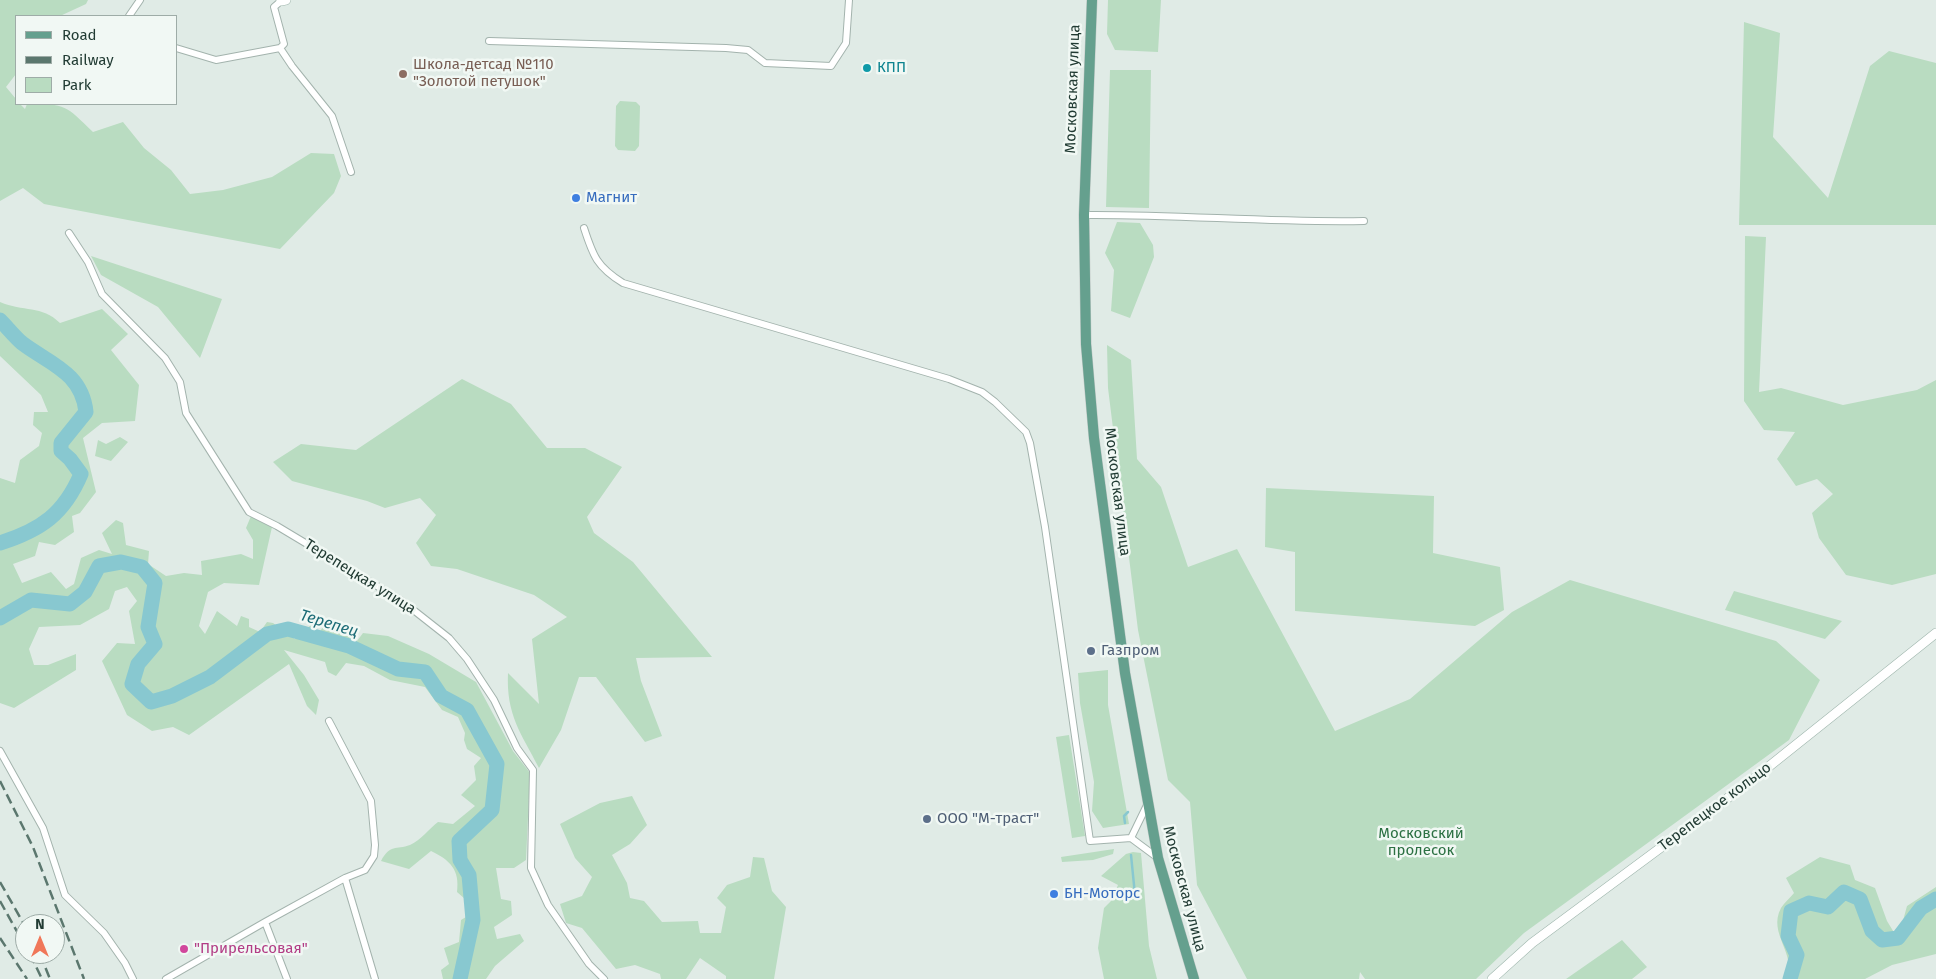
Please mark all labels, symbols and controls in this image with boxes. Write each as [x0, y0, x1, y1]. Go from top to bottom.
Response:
legend [15, 15, 178, 105]
street label: Московская улица [1062, 24, 1084, 154]
text: Road [62, 26, 97, 44]
text: Railway [62, 51, 114, 69]
place label: Школа-детсад №110 "Золотой петушок" [413, 56, 554, 91]
place label: КПП [877, 59, 906, 77]
marker: КПП [861, 62, 873, 74]
marker: Школа-детсад №110 "Золотой петушок" [397, 68, 409, 80]
text: Park [62, 76, 92, 94]
place label: Магнит [586, 189, 637, 207]
marker: Магнит [570, 192, 582, 204]
street label: Московская улица [1100, 427, 1134, 557]
street label: Терепецкая улица [301, 536, 419, 618]
water label: Терепец [297, 606, 361, 642]
place label: Газпром [1101, 642, 1159, 660]
marker: Газпром [1085, 645, 1097, 657]
street label: Терепецкое кольцо [1655, 759, 1775, 855]
place label: ООО "М-траст" [937, 810, 1039, 828]
marker: ООО "М-траст" [921, 813, 933, 825]
street label: Московская улица [1159, 824, 1209, 954]
park label: Московский пролесок [1378, 825, 1464, 860]
place label: БН-Моторс [1064, 885, 1140, 903]
marker: БН-Моторс [1048, 888, 1060, 900]
north arrow [15, 914, 65, 964]
text: N [35, 916, 45, 933]
place label: "Прирельсовая" [194, 940, 308, 958]
marker: "Прирельсовая" [178, 943, 190, 955]

